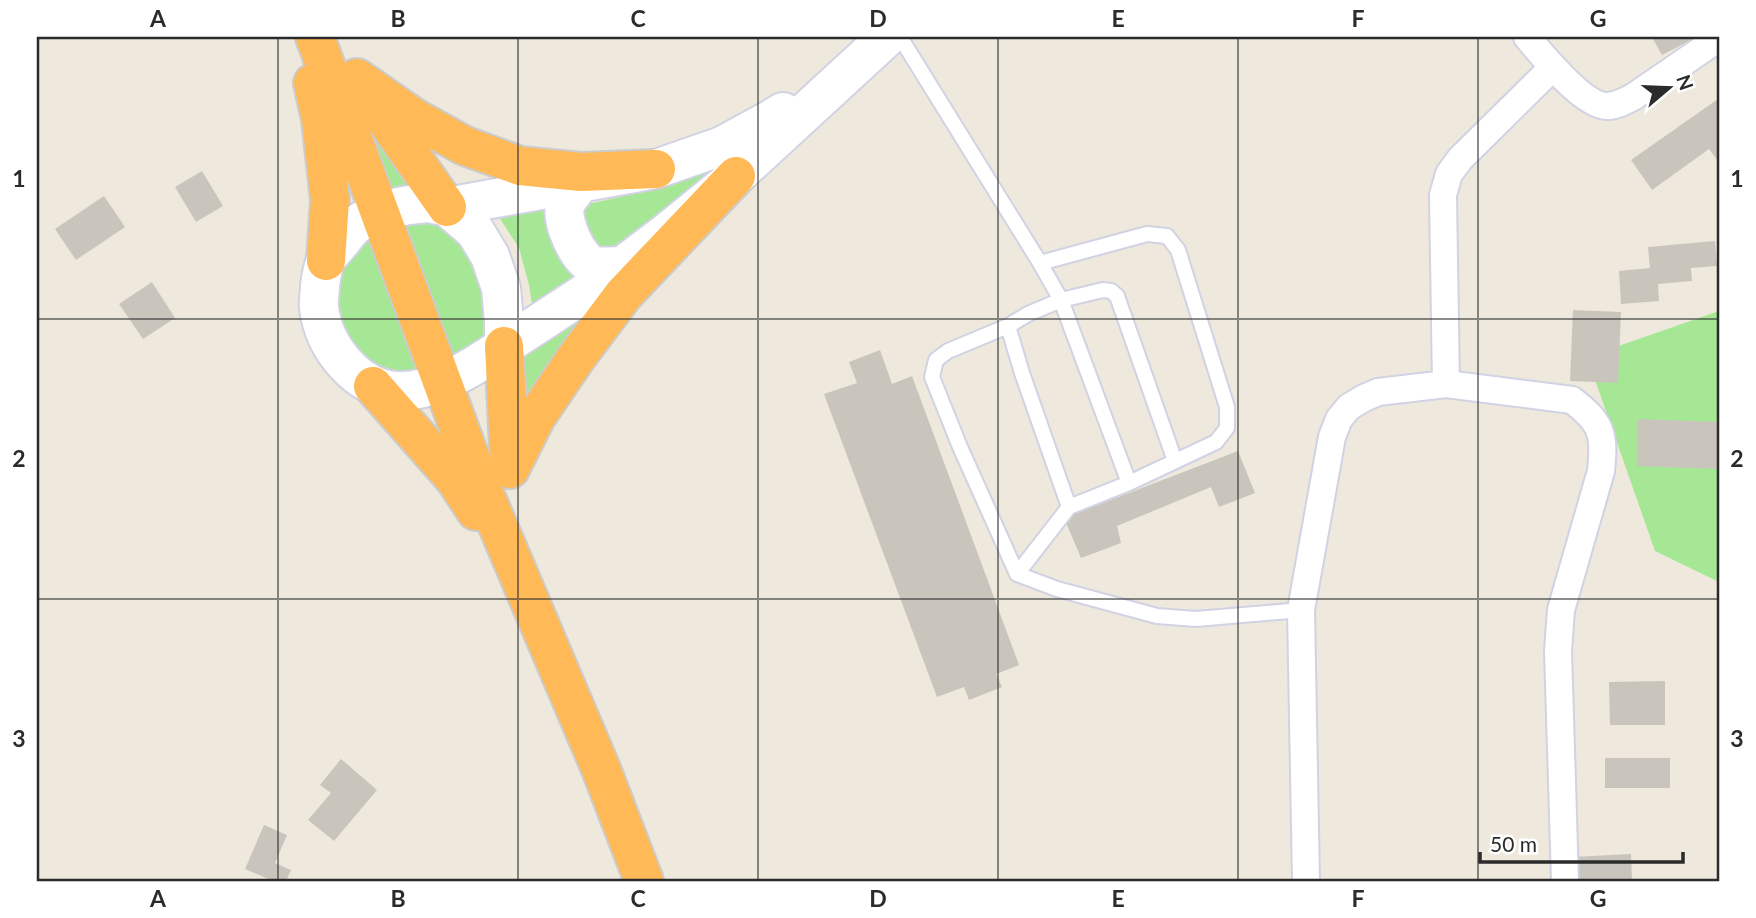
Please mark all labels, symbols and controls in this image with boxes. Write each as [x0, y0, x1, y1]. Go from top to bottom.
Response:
text: A [149, 4, 167, 32]
text: B [390, 4, 406, 32]
text: C [630, 4, 646, 32]
text: D [869, 4, 887, 32]
text: E [1111, 4, 1125, 32]
text: F [1351, 4, 1365, 32]
text: G [1590, 4, 1606, 32]
north arrow [1634, 52, 1704, 122]
text: N [1672, 72, 1699, 93]
text: 1 [12, 164, 26, 192]
text: 1 [1730, 164, 1744, 192]
text: 2 [12, 444, 26, 472]
text: 2 [1730, 444, 1744, 472]
text: 3 [12, 724, 26, 752]
text: 3 [1730, 724, 1744, 752]
scale bar [1480, 820, 1682, 864]
text: 50 m [1490, 831, 1537, 856]
text: A [149, 884, 167, 912]
text: B [390, 884, 406, 912]
text: C [630, 884, 646, 912]
text: D [869, 884, 887, 912]
text: E [1111, 884, 1125, 912]
text: F [1351, 884, 1365, 912]
text: G [1590, 884, 1606, 912]

